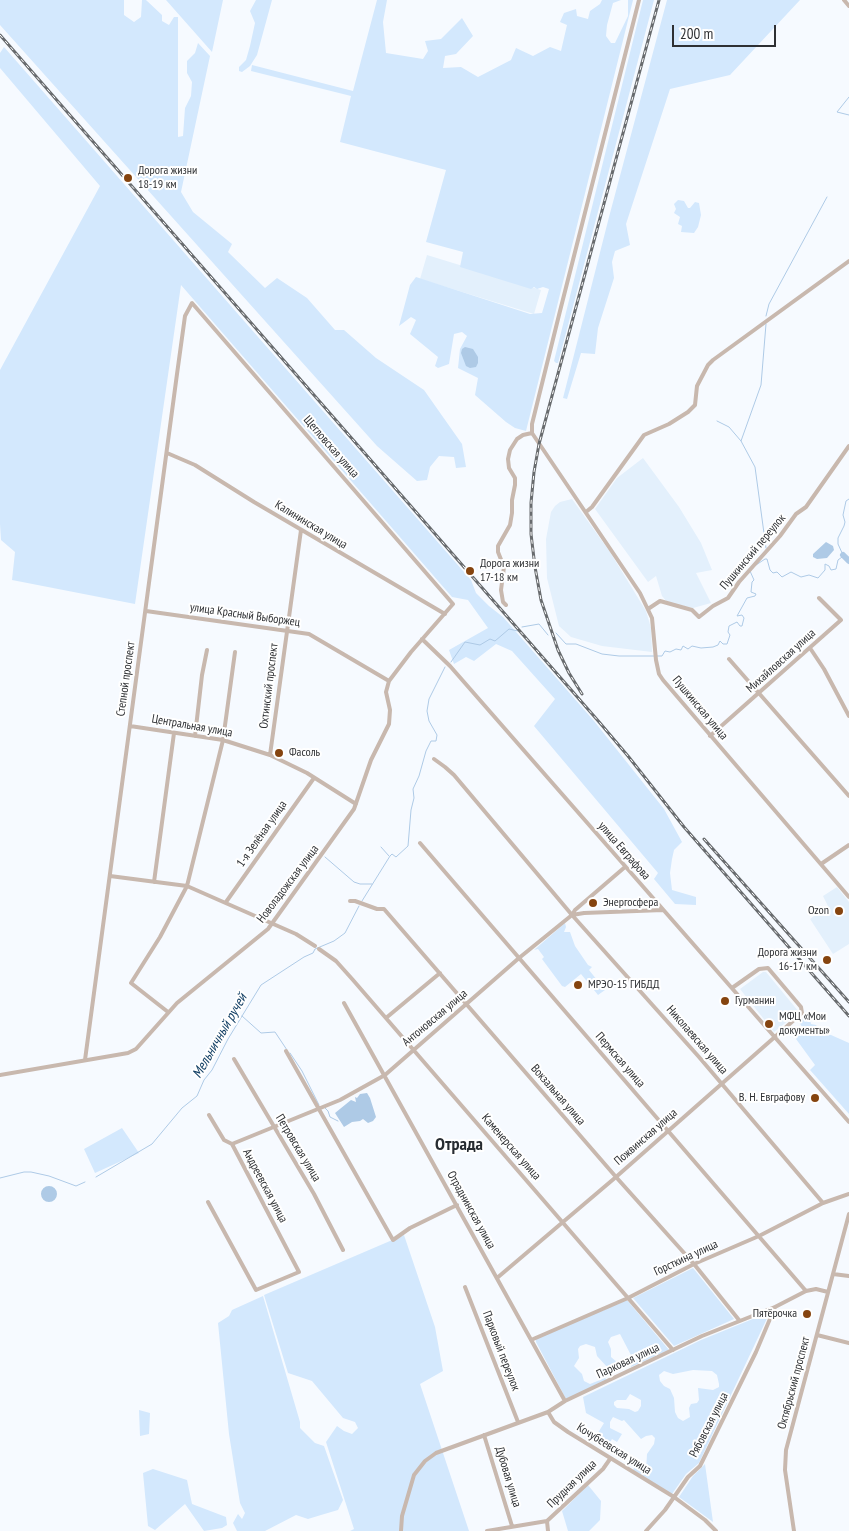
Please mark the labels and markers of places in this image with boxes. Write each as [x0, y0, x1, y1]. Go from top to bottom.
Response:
place label: Дорога жизни 18-19 км [138, 164, 197, 192]
marker: Дорога жизни 18-19 км [122, 172, 134, 184]
place label: Дорога жизни 17-18 км [480, 557, 539, 585]
marker: Дорога жизни 17-18 км [464, 565, 476, 577]
place label: Фасоль [289, 746, 320, 760]
marker: Фасоль [273, 747, 285, 759]
place label: Энергосфера [603, 896, 658, 910]
marker: Энергосфера [587, 897, 599, 909]
place label: Ozon [808, 904, 829, 918]
marker: Ozon [833, 905, 845, 917]
place label: Дорога жизни 16-17 км [758, 946, 817, 974]
marker: Дорога жизни 16-17 км [821, 954, 833, 966]
place label: МРЭО-15 ГИБДД [588, 978, 660, 992]
marker: МРЭО-15 ГИБДД [572, 979, 584, 991]
place label: Гурманин [735, 994, 775, 1008]
marker: Гурманин [719, 995, 731, 1007]
place label: МФЦ «Мои документы» [779, 1010, 830, 1038]
marker: МФЦ «Мои документы» [763, 1018, 775, 1030]
place label: В. Н. Евграфову [739, 1091, 805, 1105]
marker: В. Н. Евграфову [809, 1092, 821, 1104]
place label: Пятёрочка [753, 1307, 797, 1321]
marker: Пятёрочка [801, 1308, 813, 1320]

